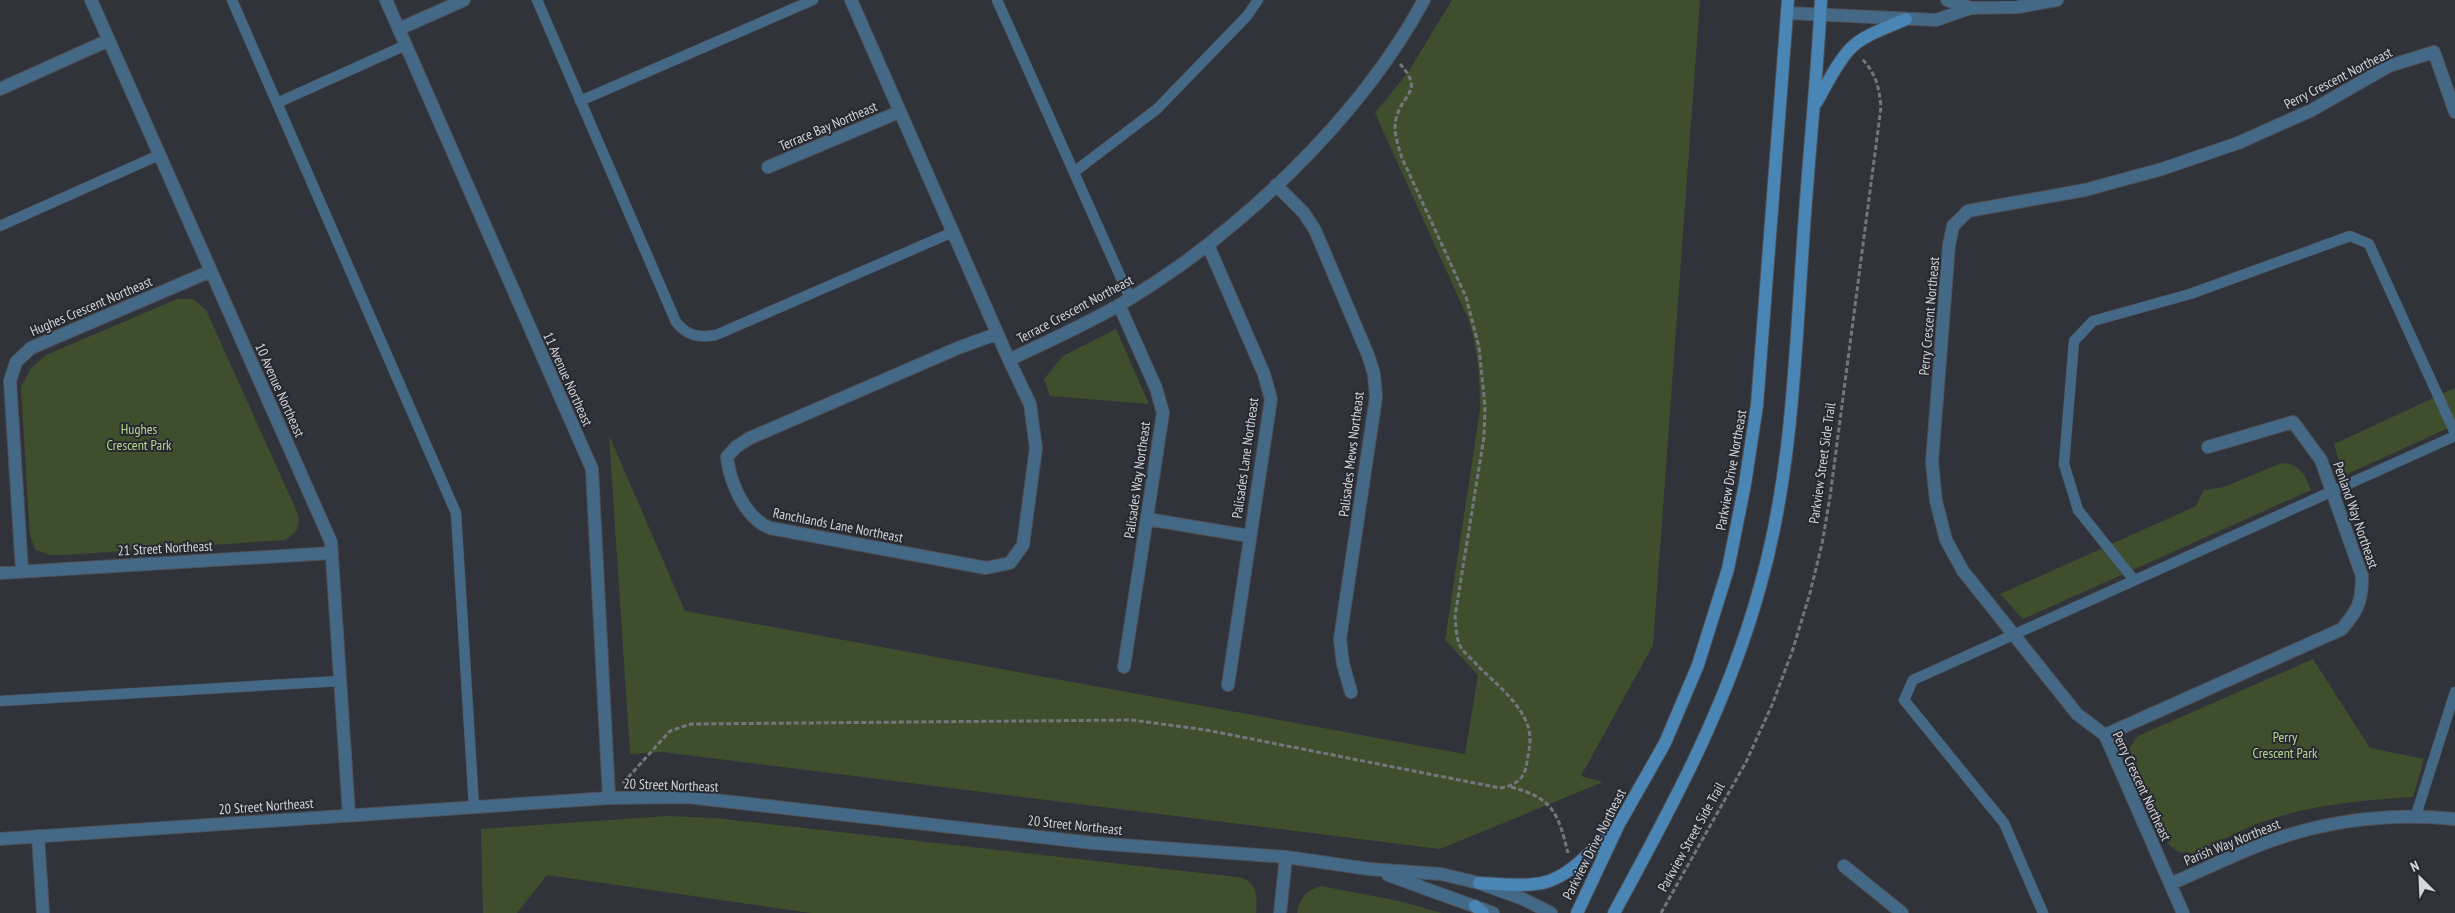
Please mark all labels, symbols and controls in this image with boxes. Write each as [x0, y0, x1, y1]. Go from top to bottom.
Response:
street label: Perry Crescent Northeast [2281, 43, 2395, 113]
street label: Terrace Bay Northeast [776, 97, 880, 155]
street label: Perry Crescent Northeast [1915, 256, 1943, 376]
street label: Terrace Crescent Northeast [1014, 271, 1136, 347]
street label: Hughes Crescent Northeast [27, 272, 155, 340]
street label: 11 Avenue Northeast [539, 329, 597, 429]
street label: 10 Avenue Northeast [251, 340, 309, 440]
street label: Palisades Mews Northeast [1334, 390, 1368, 518]
street label: Palisades Lane Northeast [1228, 396, 1262, 519]
street label: Parkview Street Side Trail [1805, 401, 1840, 525]
street label: Parkview Drive Northeast [1712, 408, 1750, 532]
park label: Hughes Crescent Park [107, 420, 172, 454]
street label: Palisades Way Northeast [1120, 420, 1154, 539]
street label: Penland Way Northeast [2329, 459, 2383, 571]
street label: Ranchlands Lane Northeast [771, 504, 905, 546]
street label: 21 Street Northeast [117, 537, 213, 559]
street label: Perry Crescent Northeast [2109, 728, 2175, 844]
park label: Perry Crescent Park [2253, 728, 2318, 762]
street label: 20 Street Northeast [623, 774, 719, 796]
street label: Parkview Street Side Trail [1654, 779, 1729, 895]
street label: Parkview Drive Northeast [1558, 785, 1630, 902]
street label: 20 Street Northeast [218, 794, 314, 818]
street label: 20 Street Northeast [1027, 811, 1123, 839]
street label: Parish Way Northeast [2181, 814, 2283, 869]
north arrow [2395, 853, 2445, 903]
text: N [2408, 856, 2422, 876]

